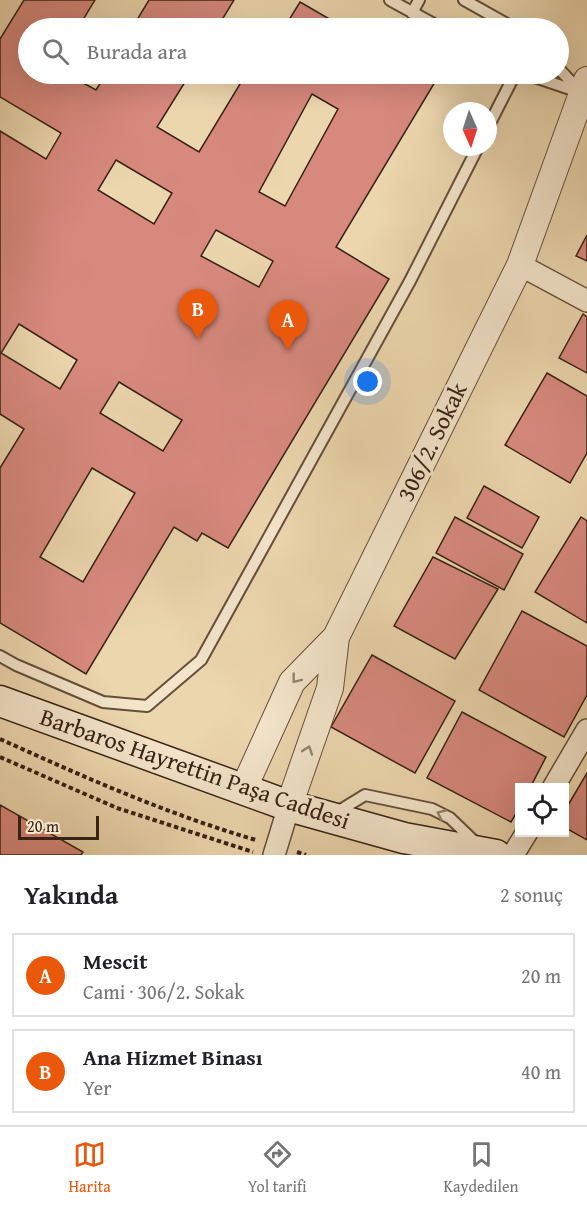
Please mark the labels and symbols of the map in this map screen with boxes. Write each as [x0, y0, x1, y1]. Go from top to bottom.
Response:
north arrow [443, 102, 497, 156]
pin: B [178, 290, 218, 339]
pin: A [268, 300, 308, 350]
your location [353, 367, 382, 396]
street label: 306/2. Sokak [388, 376, 476, 507]
one-way arrow [292, 673, 303, 684]
street label: Barbaros Hayrettin Paşa Caddesi [36, 699, 355, 838]
one-way arrow [301, 745, 314, 756]
one-way arrow [437, 809, 448, 821]
scale bar [18, 813, 99, 840]

